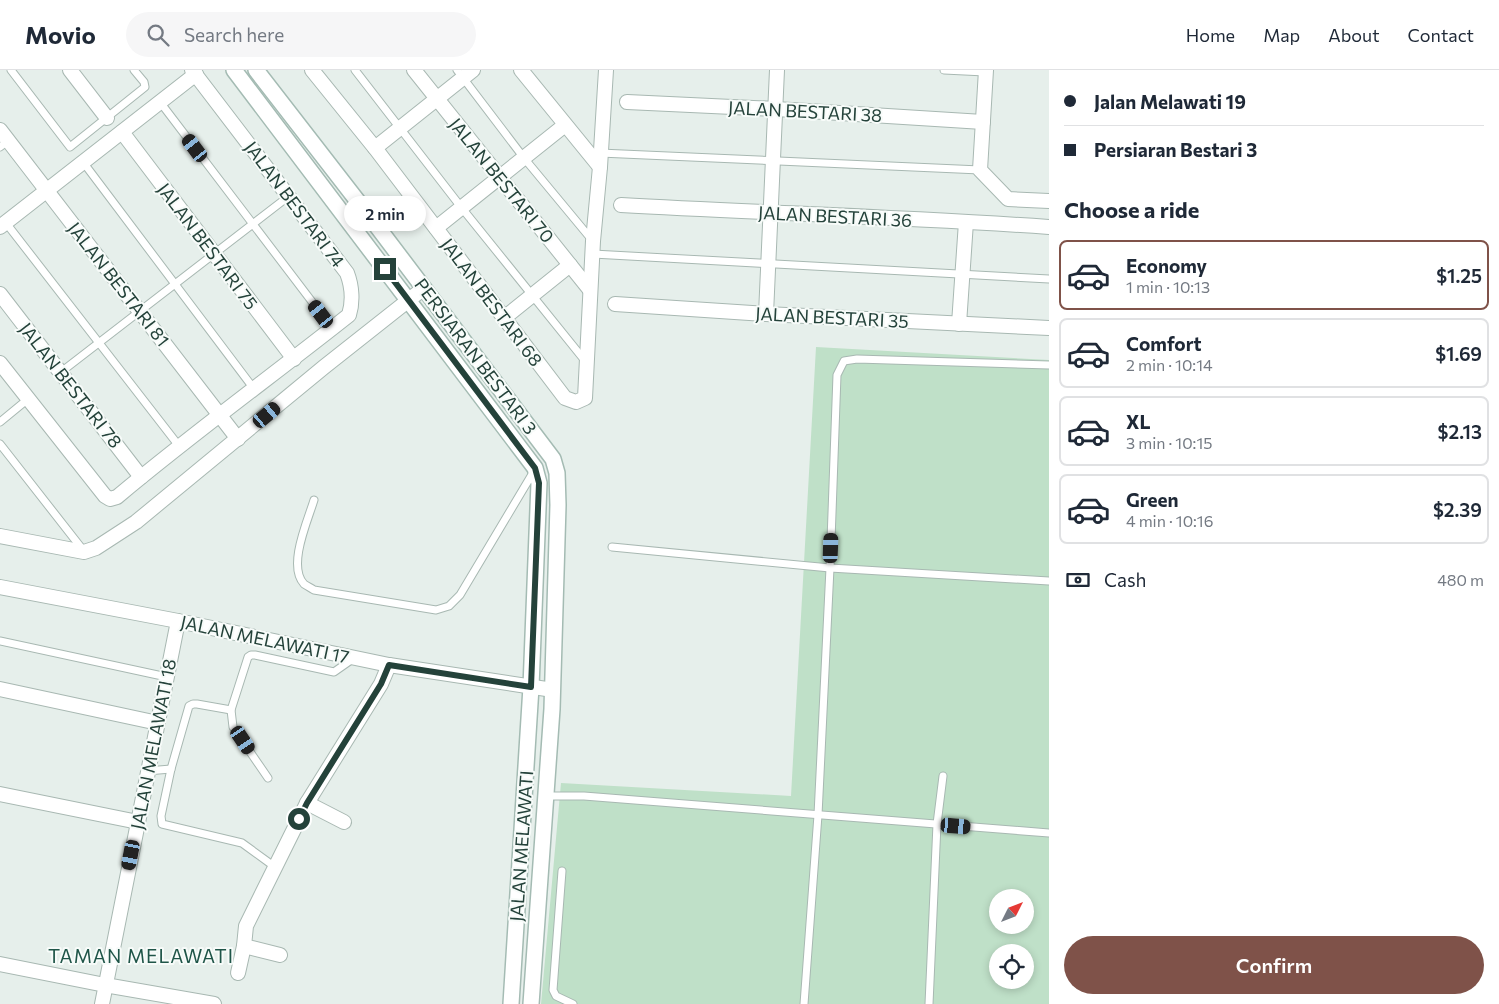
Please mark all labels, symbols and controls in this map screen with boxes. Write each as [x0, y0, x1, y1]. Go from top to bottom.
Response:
search box [126, 12, 476, 57]
text: Movio [25, 20, 96, 49]
icon: search [144, 21, 172, 49]
text: Search here [184, 23, 284, 46]
text: Home [1186, 24, 1235, 46]
text: Map [1263, 24, 1300, 46]
text: About [1328, 24, 1380, 46]
text: Contact [1408, 24, 1474, 46]
text: Jalan Melawati 19 [1094, 90, 1246, 113]
street label: JALAN BESTARI 38 [727, 96, 883, 126]
street label: JALAN BESTARI 70 [445, 113, 559, 247]
car [179, 132, 210, 164]
street label: JALAN BESTARI 74 [240, 137, 350, 272]
text: Persiaran Bestari 3 [1094, 138, 1257, 161]
street label: JALAN BESTARI 75 [153, 178, 263, 314]
callout: 2 min [344, 196, 426, 232]
text: Choose a ride [1064, 196, 1199, 223]
street label: JALAN BESTARI 36 [757, 201, 913, 231]
text: 2 min [365, 204, 405, 223]
street label: JALAN BESTARI 81 [64, 217, 174, 351]
street label: JALAN BESTARI 68 [437, 234, 547, 370]
icon: car [1066, 253, 1111, 298]
text: Economy [1126, 254, 1207, 277]
route end [374, 258, 396, 280]
text: $1.25 [1436, 264, 1482, 287]
street label: PERSIARAN BESTARI 3 [410, 274, 542, 438]
text: 1 min · 10:13 [1126, 277, 1210, 296]
car [305, 298, 336, 330]
street label: JALAN BESTARI 35 [755, 302, 909, 332]
street label: JALAN BESTARI 78 [15, 318, 127, 452]
icon: car [1066, 331, 1111, 376]
text: Comfort [1126, 332, 1202, 355]
text: $1.69 [1435, 342, 1482, 365]
text: 2 min · 10:14 [1126, 355, 1213, 374]
car [250, 400, 283, 430]
icon: car [1066, 409, 1111, 454]
text: XL [1126, 410, 1151, 433]
text: $2.13 [1438, 420, 1482, 443]
text: 3 min · 10:15 [1126, 433, 1212, 452]
icon: car [1066, 487, 1111, 532]
text: Green [1126, 488, 1178, 511]
text: $2.39 [1433, 498, 1482, 521]
text: 4 min · 10:16 [1126, 511, 1213, 530]
car [822, 533, 839, 563]
icon: cash [1064, 566, 1092, 594]
text: Cash [1104, 568, 1146, 591]
text: 480 m [1437, 570, 1484, 589]
street label: JALAN MELAWATI 17 [179, 610, 351, 668]
street label: JALAN MELAWATI 18 [126, 657, 180, 831]
car [228, 723, 257, 757]
street label: JALAN MELAWATI [505, 770, 537, 922]
route start [288, 808, 310, 830]
car [940, 817, 971, 835]
car [120, 839, 141, 871]
north arrow [989, 889, 1034, 934]
map controls [989, 889, 1034, 989]
button: Confirm [1064, 936, 1484, 994]
district label: TAMAN MELAWATI [48, 944, 234, 967]
button: locate [989, 944, 1034, 989]

